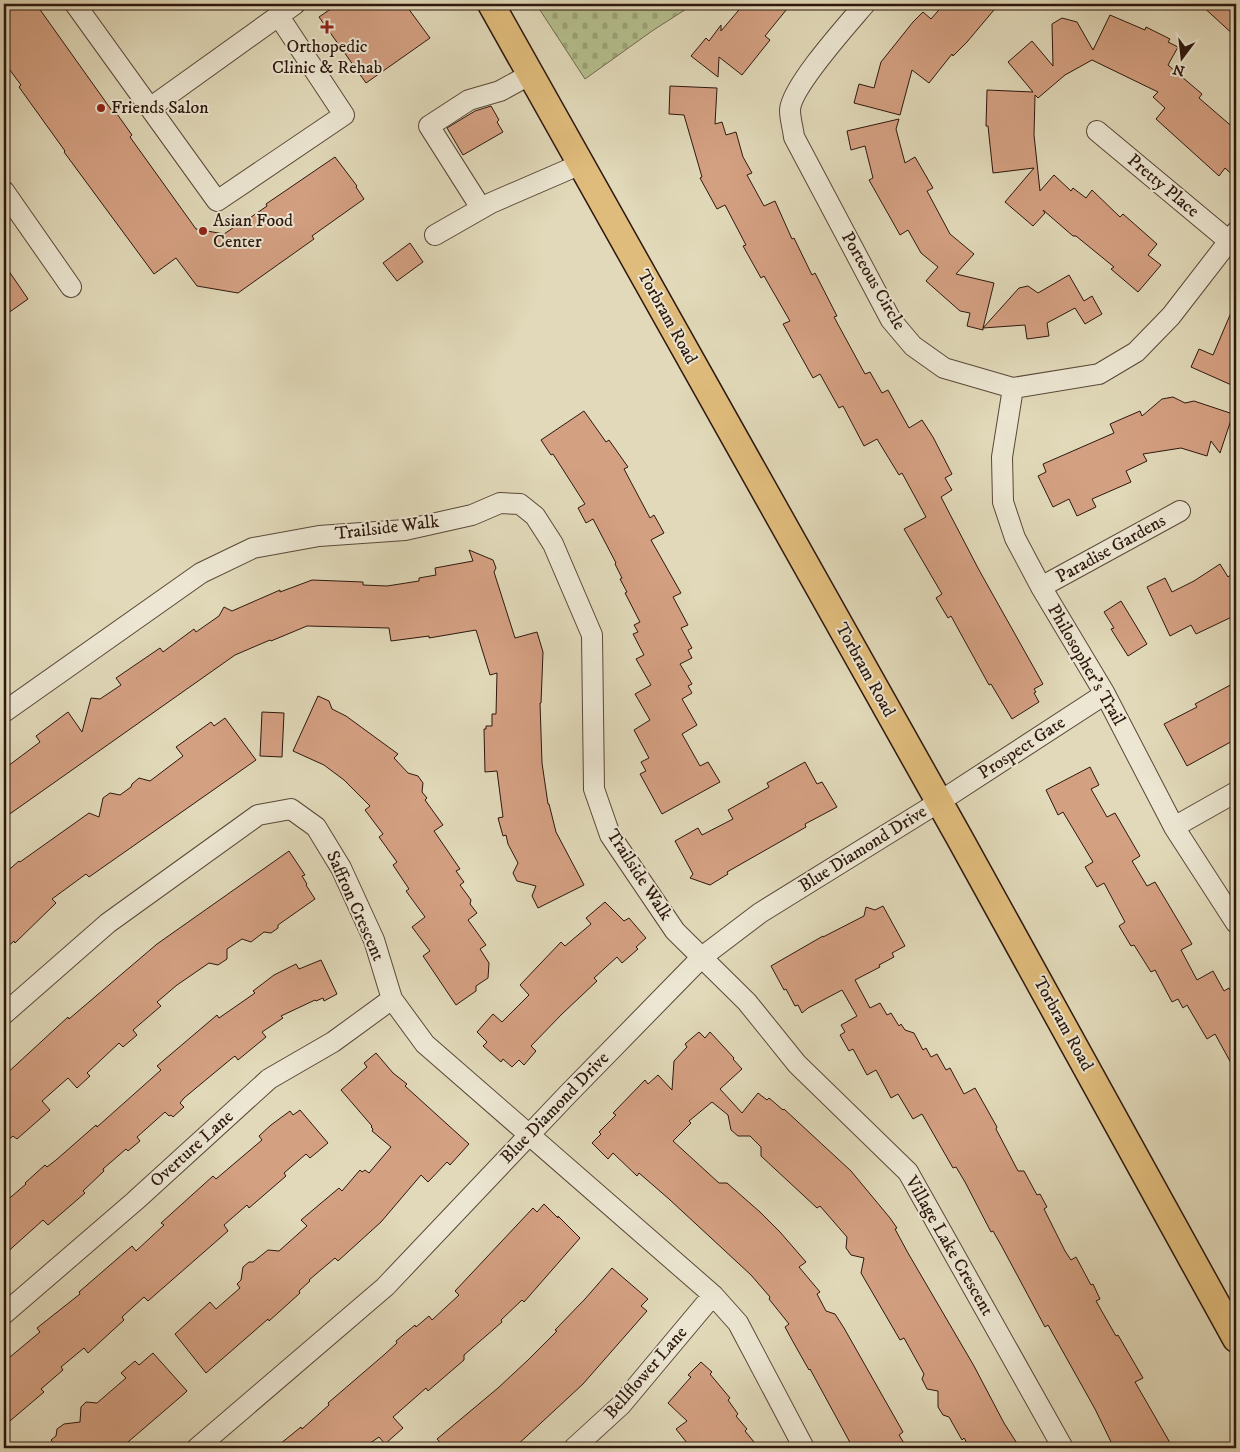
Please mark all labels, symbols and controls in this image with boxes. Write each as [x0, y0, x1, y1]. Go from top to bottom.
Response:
marker: Orthopedic Clinic & Rehab [320, 20, 334, 34]
north arrow [1158, 32, 1208, 82]
place label: Orthopedic Clinic & Rehab [272, 36, 382, 79]
text: N [1171, 59, 1187, 80]
place label: Friends Salon [111, 97, 209, 119]
marker: Friends Salon [95, 102, 107, 114]
street label: Pretty Place [1123, 150, 1203, 222]
place label: Asian Food Center [213, 210, 293, 253]
marker: Asian Food Center [197, 225, 209, 237]
street label: Porteous Circle [836, 228, 910, 334]
street label: Torbram Road [632, 266, 702, 368]
street label: Paradise Gardens [1052, 510, 1170, 588]
street label: Trailside Walk [334, 511, 440, 545]
street label: Philosopher's Trail [1042, 600, 1130, 730]
street label: Torbram Road [830, 619, 900, 721]
street label: Prospect Gate [974, 712, 1070, 784]
street label: Blue Diamond Drive [795, 801, 931, 897]
street label: Trailside Walk [601, 825, 677, 925]
street label: Saffron Crescent [321, 848, 389, 965]
street label: Torbram Road [1028, 973, 1098, 1075]
street label: Blue Diamond Drive [496, 1048, 614, 1168]
street label: Overture Lane [146, 1106, 238, 1192]
street label: Village Lake Crescent [900, 1171, 998, 1320]
street label: Bellflower Lane [600, 1322, 692, 1424]

